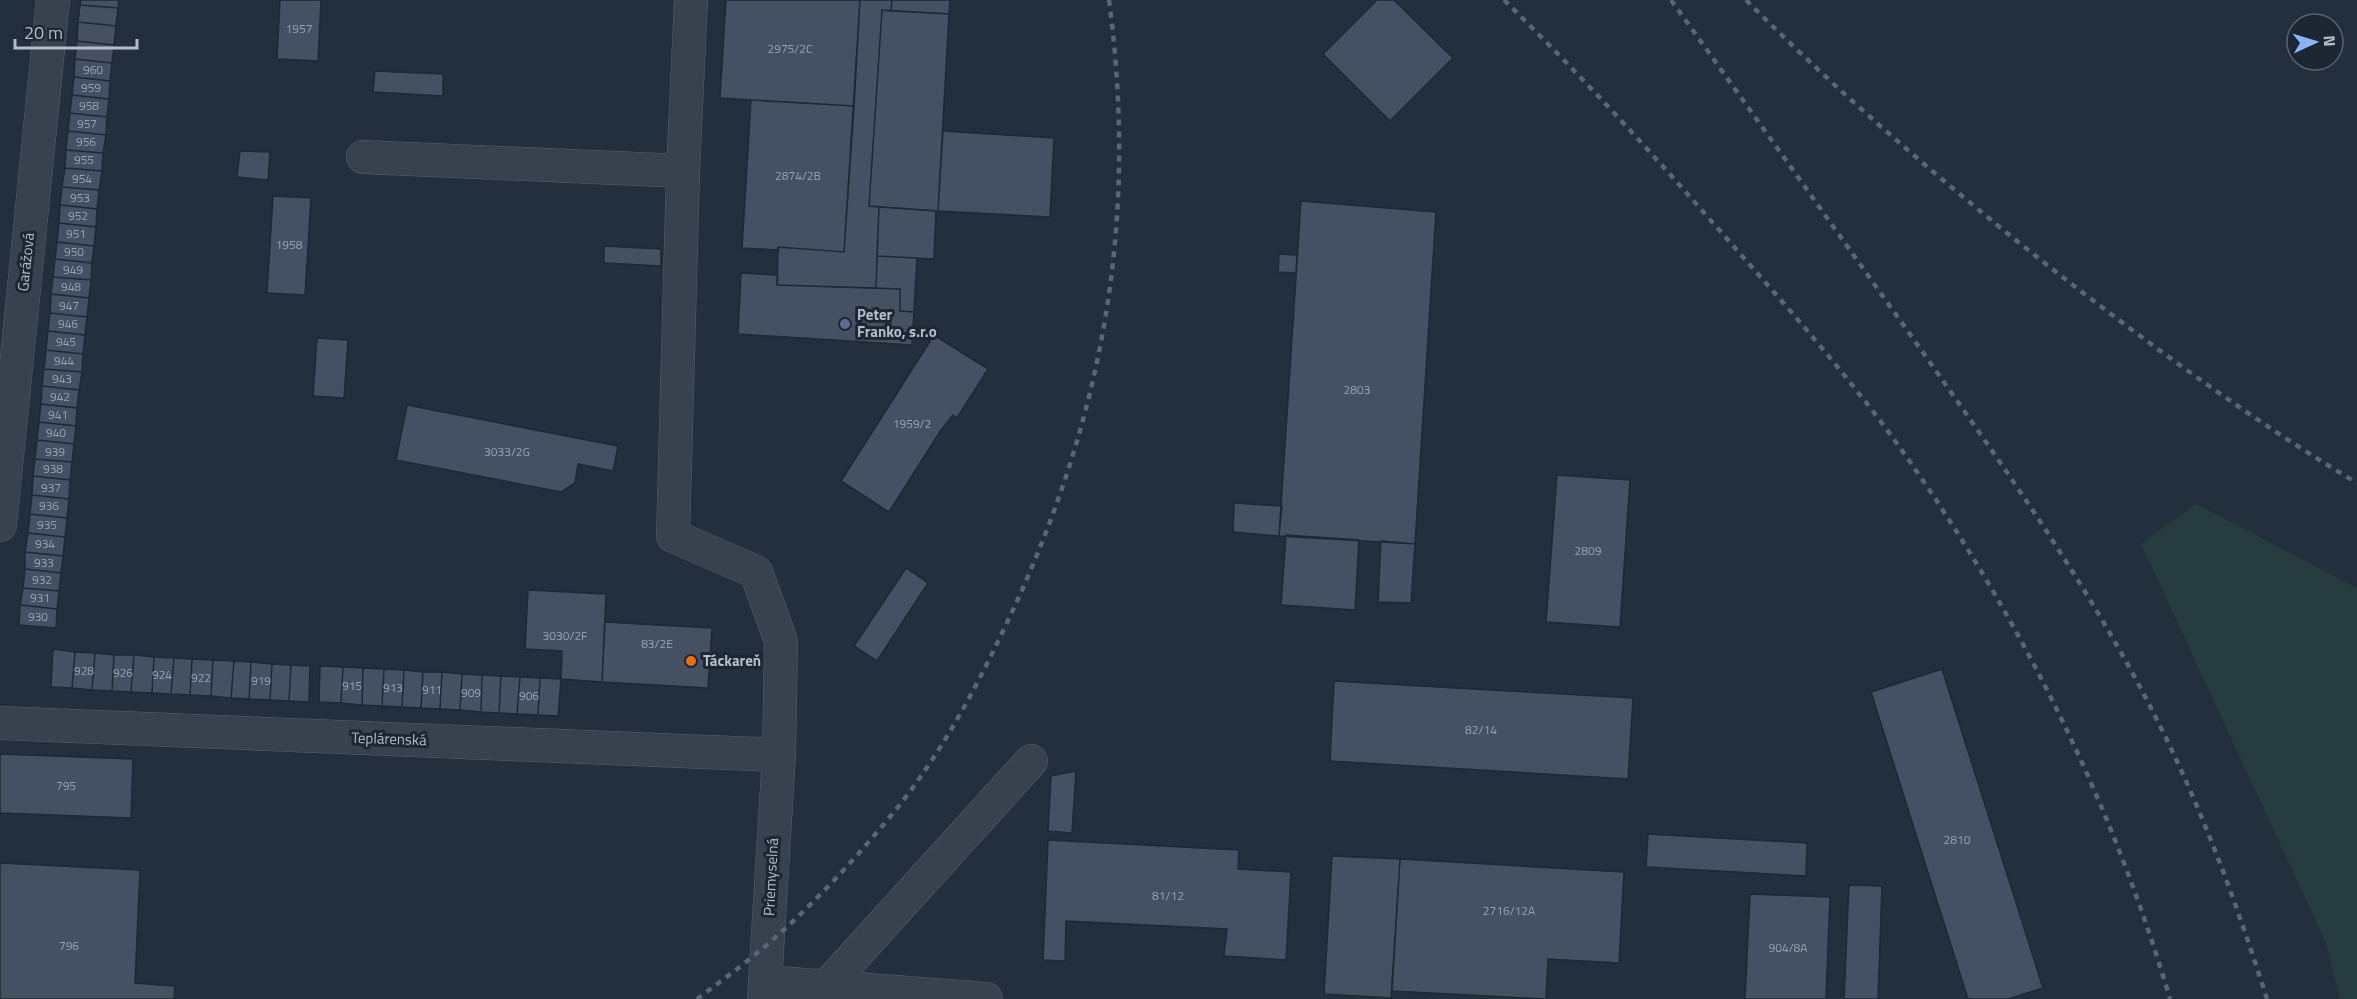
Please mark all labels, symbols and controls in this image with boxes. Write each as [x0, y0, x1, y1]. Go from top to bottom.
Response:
scale bar [15, 12, 136, 50]
north arrow [2285, 12, 2345, 72]
text: 20 m [24, 19, 63, 46]
house number: 1957 [286, 19, 312, 38]
text: N [2318, 35, 2342, 47]
house number: 2975/2C [767, 39, 813, 58]
house number: 960 [83, 60, 103, 79]
house number: 959 [81, 78, 101, 97]
house number: 958 [79, 96, 99, 115]
house number: 957 [77, 114, 97, 133]
house number: 956 [76, 132, 96, 151]
house number: 955 [74, 150, 94, 169]
house number: 2874/2B [775, 166, 821, 185]
house number: 954 [72, 169, 92, 188]
house number: 953 [70, 188, 90, 207]
house number: 952 [68, 206, 88, 225]
house number: 951 [66, 224, 86, 243]
street label: Garážová [11, 231, 40, 292]
house number: 1958 [276, 235, 303, 254]
house number: 950 [64, 242, 84, 261]
house number: 949 [63, 260, 83, 279]
house number: 948 [61, 277, 81, 296]
house number: 947 [59, 296, 79, 315]
place label: Peter Franko, s.r.o [857, 303, 937, 343]
house number: 946 [58, 314, 78, 333]
marker: Peter Franko, s.r.o [838, 317, 852, 331]
house number: 945 [56, 332, 76, 351]
house number: 944 [54, 351, 74, 370]
house number: 943 [52, 369, 72, 388]
house number: 2803 [1344, 380, 1370, 399]
house number: 942 [50, 387, 70, 406]
house number: 941 [48, 405, 68, 424]
house number: 1959/2 [893, 414, 931, 433]
house number: 940 [46, 423, 66, 442]
house number: 939 [45, 442, 65, 461]
house number: 3033/2G [484, 442, 530, 461]
house number: 938 [43, 459, 63, 478]
house number: 937 [41, 478, 61, 497]
house number: 936 [39, 496, 59, 515]
house number: 935 [37, 515, 57, 534]
house number: 934 [35, 534, 55, 553]
house number: 2809 [1575, 541, 1602, 560]
house number: 933 [34, 553, 54, 572]
house number: 932 [32, 570, 52, 589]
house number: 931 [30, 588, 50, 607]
house number: 930 [28, 607, 48, 626]
house number: 3030/2F [543, 626, 587, 645]
house number: 83/2E [641, 634, 673, 653]
place label: Táckareň [703, 649, 761, 672]
marker: Táckareň [684, 654, 698, 668]
house number: 928 [74, 661, 94, 680]
house number: 926 [113, 663, 133, 682]
house number: 924 [152, 665, 172, 684]
house number: 922 [191, 668, 211, 687]
house number: 919 [251, 671, 271, 690]
house number: 915 [342, 676, 362, 695]
house number: 913 [383, 678, 403, 697]
house number: 911 [422, 680, 442, 699]
house number: 909 [461, 683, 481, 702]
house number: 906 [519, 686, 539, 705]
house number: 82/14 [1465, 720, 1497, 739]
street label: Teplárenská [351, 726, 428, 751]
house number: 795 [56, 776, 76, 795]
house number: 2810 [1944, 830, 1971, 849]
street label: Priemyselná [757, 837, 784, 917]
house number: 81/12 [1152, 886, 1184, 905]
house number: 2716/12A [1483, 901, 1535, 920]
house number: 796 [59, 936, 79, 955]
house number: 904/8A [1769, 938, 1807, 957]

